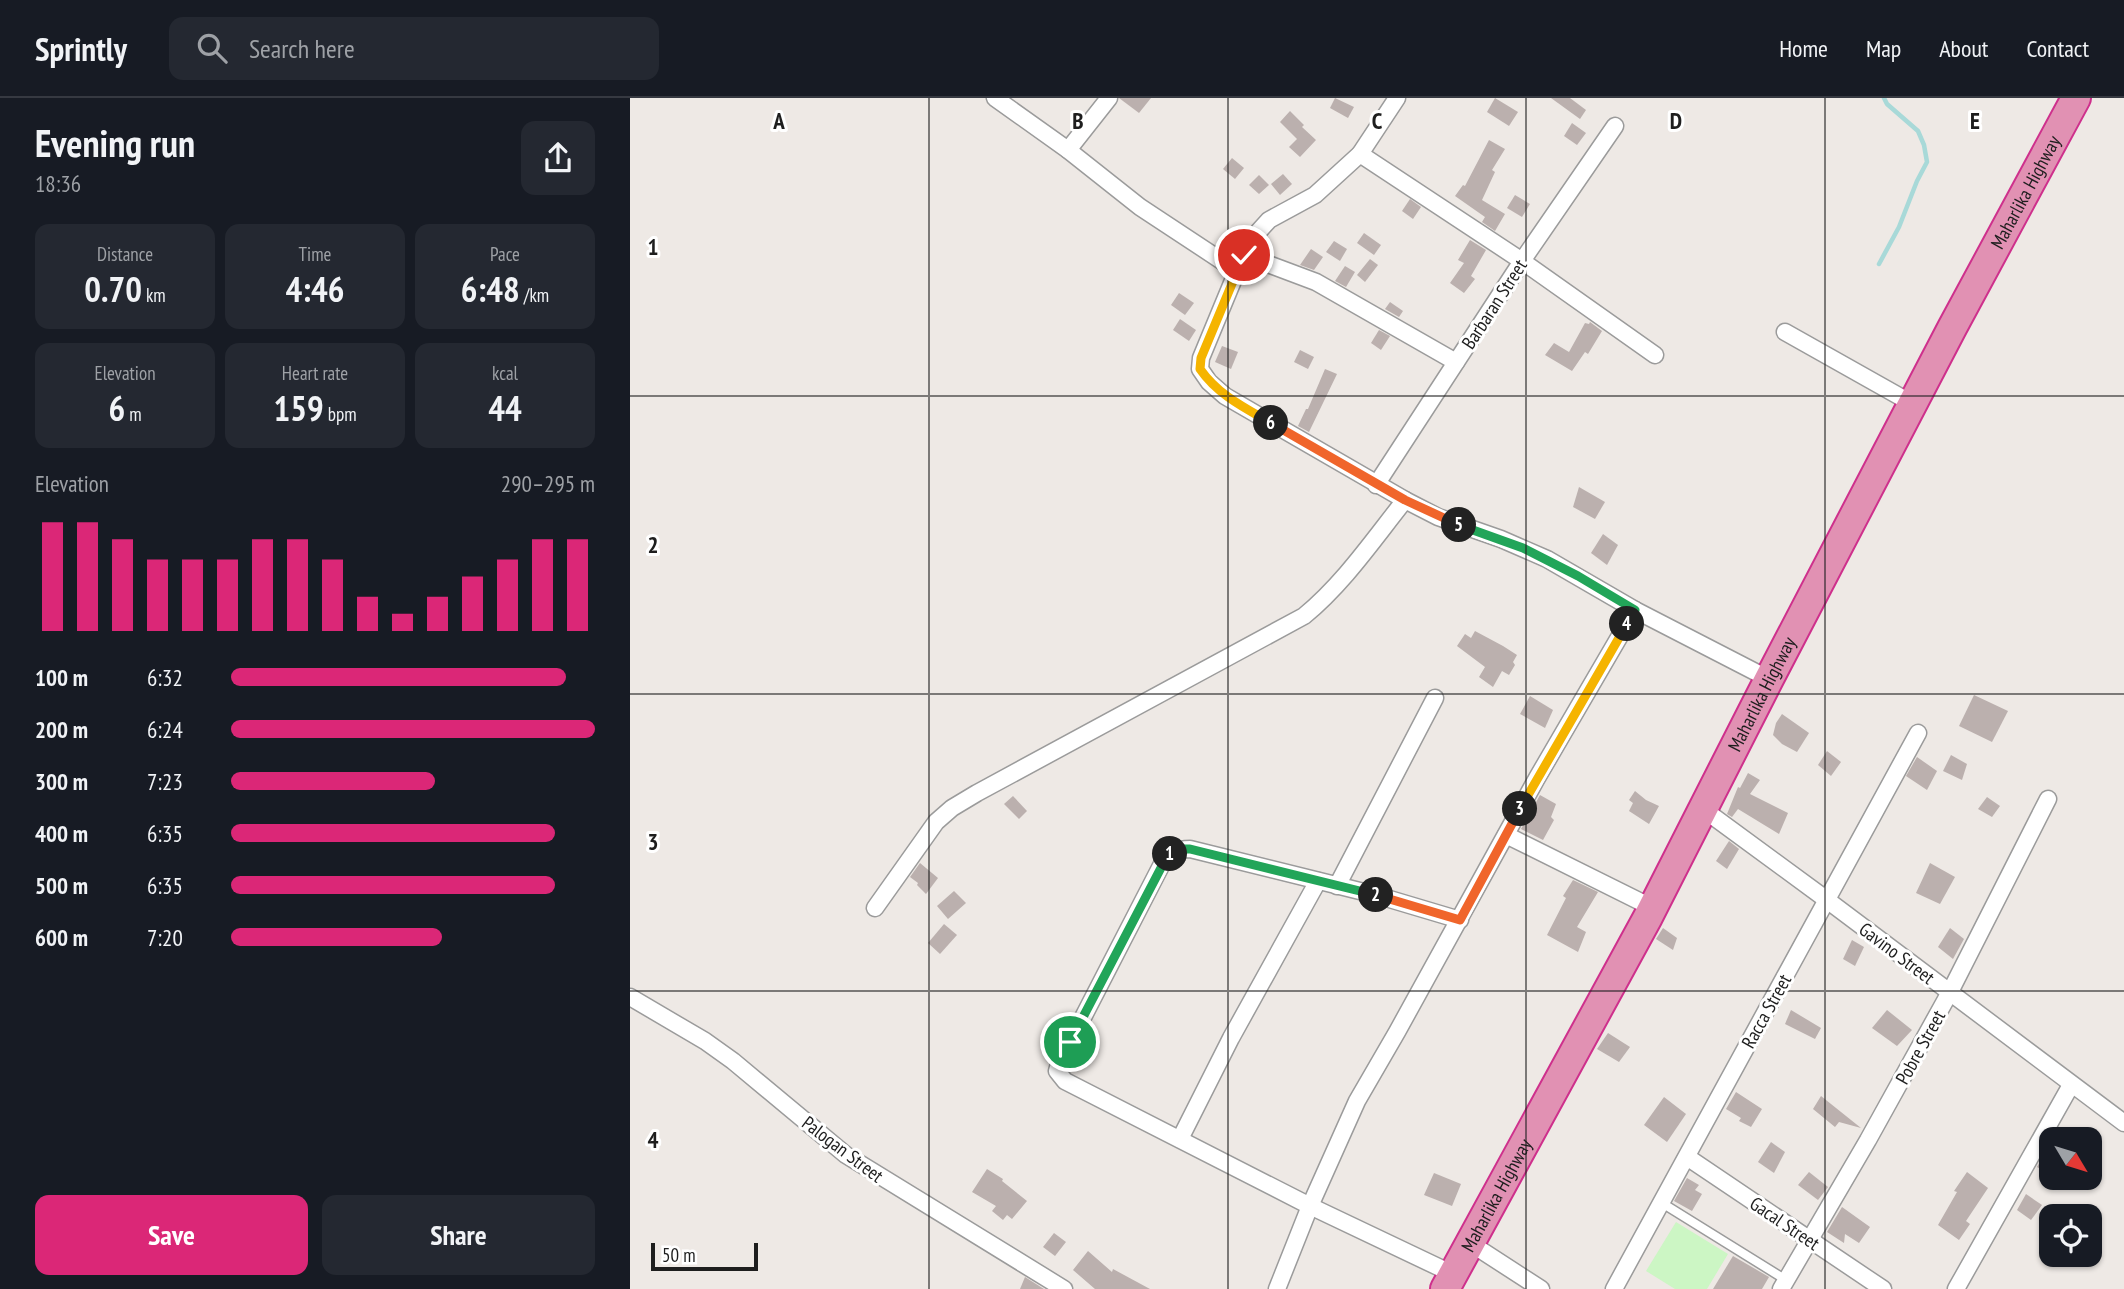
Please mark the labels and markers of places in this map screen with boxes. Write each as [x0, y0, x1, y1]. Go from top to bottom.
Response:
pin [1214, 225, 1274, 285]
pin: 6 [1254, 406, 1288, 440]
pin: 5 [1442, 508, 1476, 542]
pin: 4 [1609, 606, 1644, 642]
pin: 3 [1502, 792, 1538, 826]
pin: 1 [1152, 836, 1188, 872]
pin: 2 [1358, 878, 1394, 912]
pin [1040, 1012, 1100, 1072]

